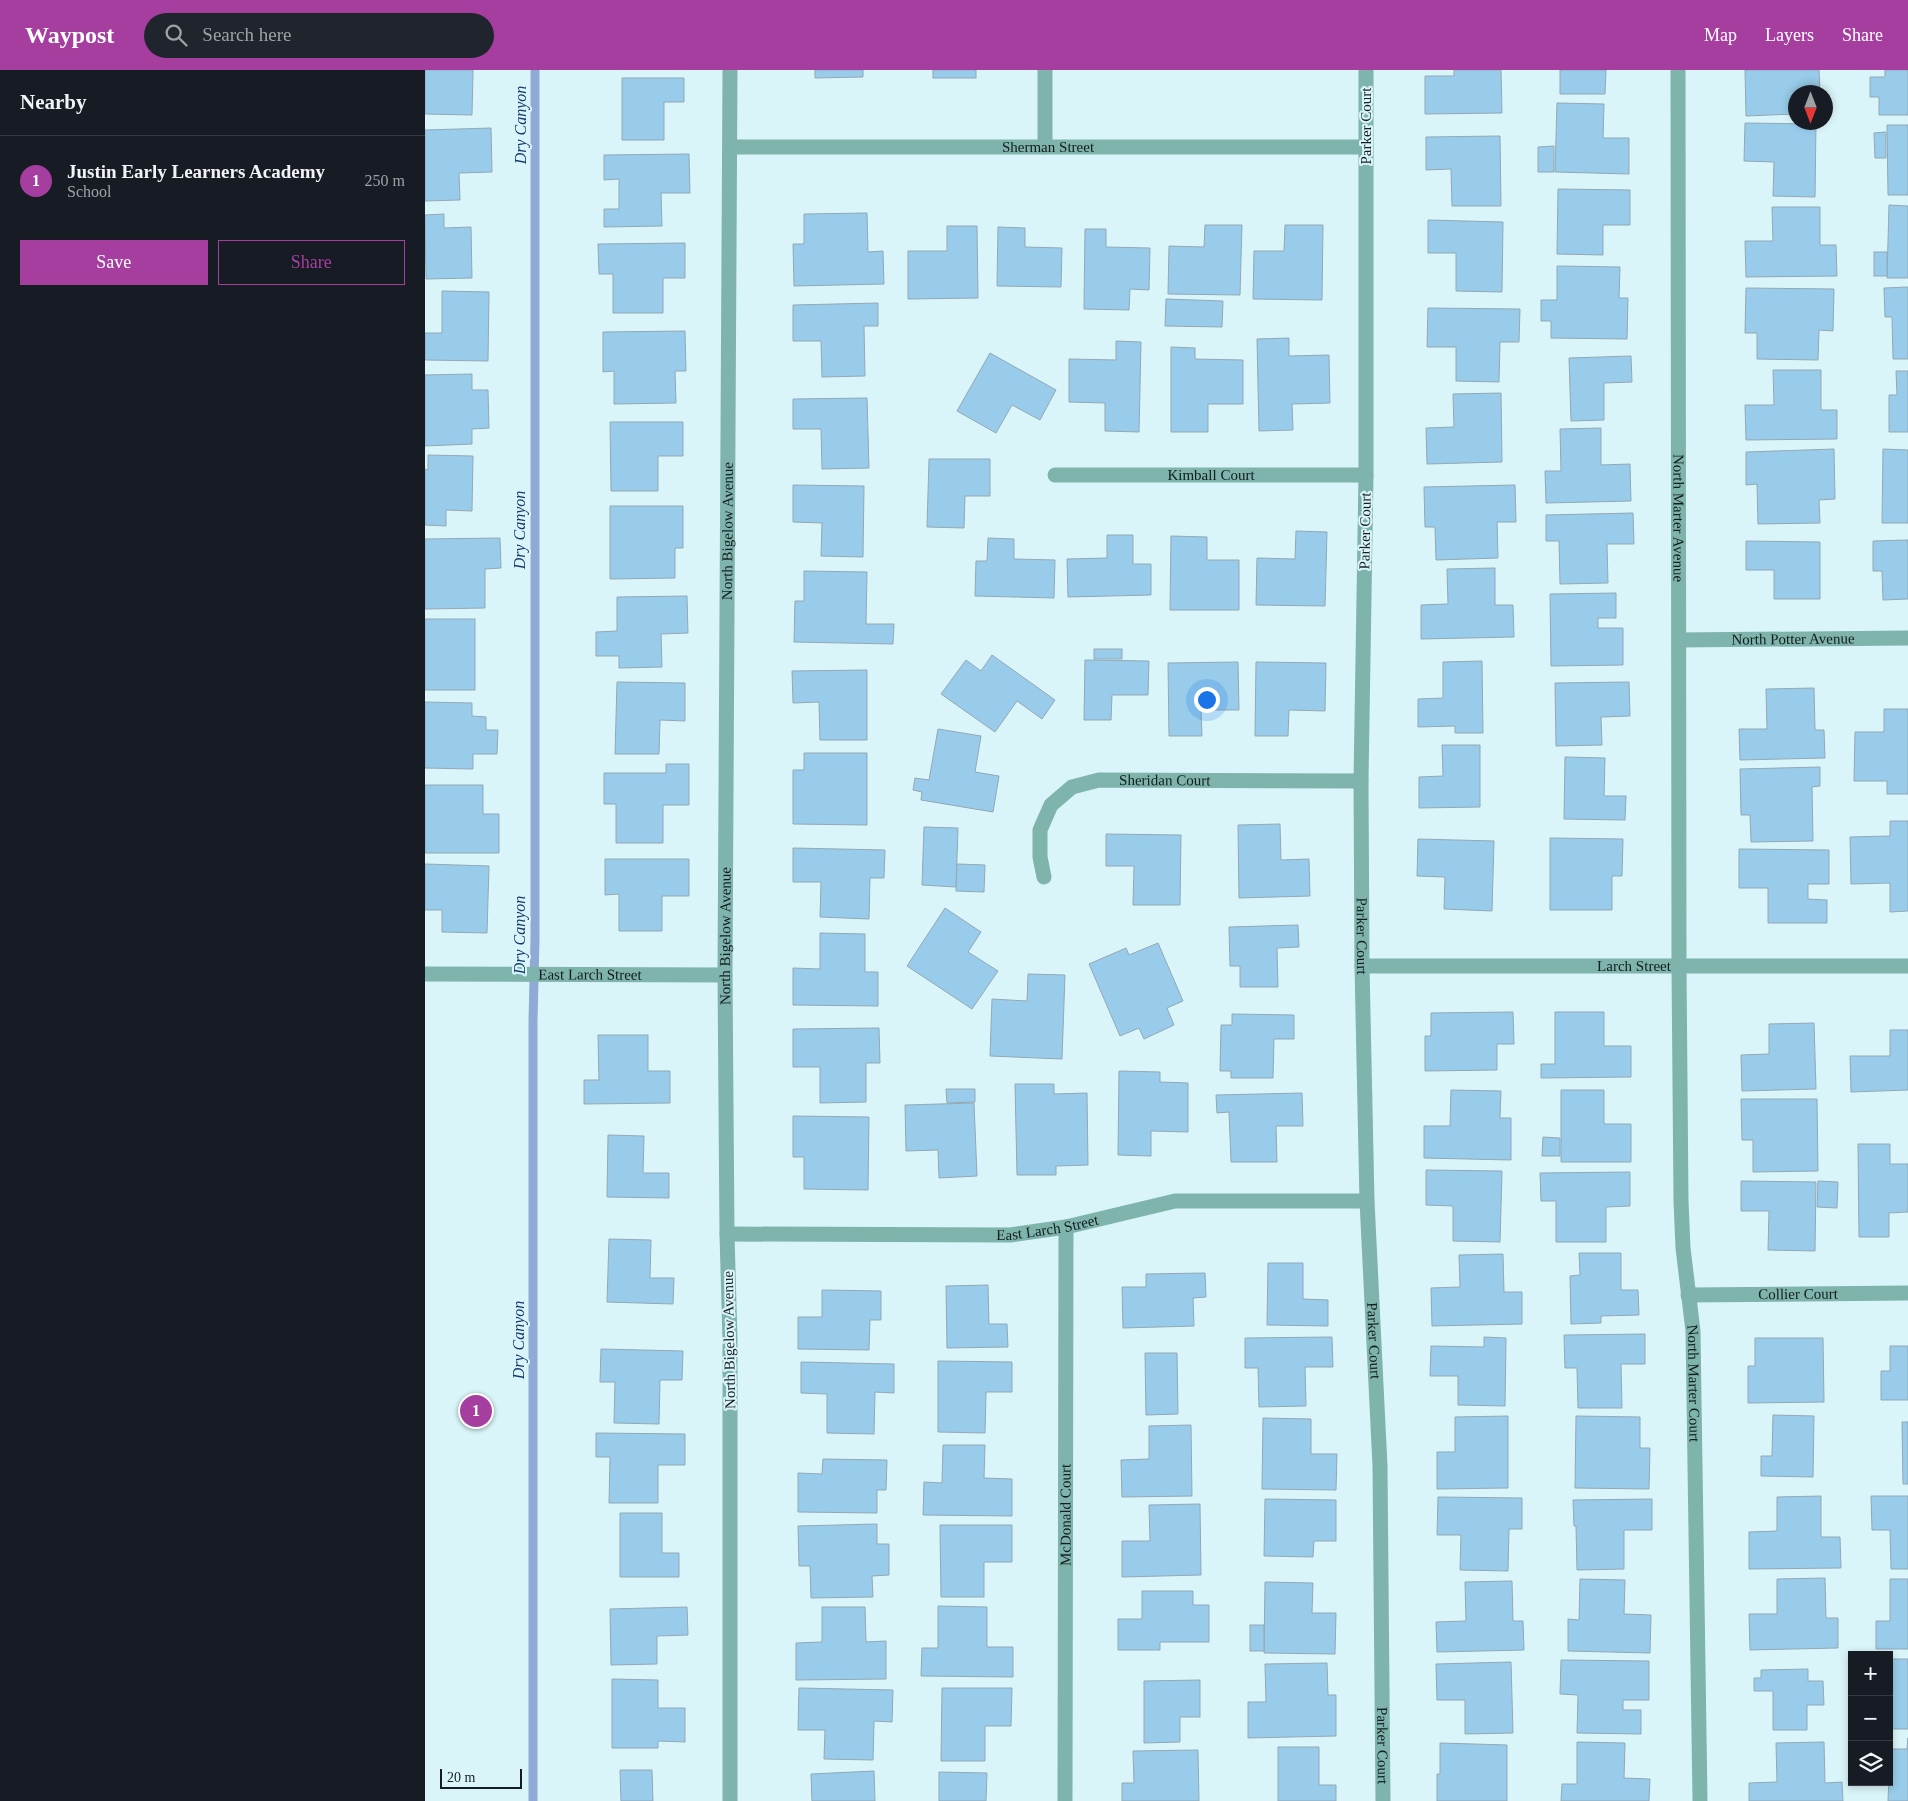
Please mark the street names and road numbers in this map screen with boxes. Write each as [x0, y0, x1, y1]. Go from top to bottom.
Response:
street label: Parker Court [1358, 87, 1374, 165]
street label: Sherman Street [1002, 139, 1095, 155]
street label: North Marter Avenue [1670, 454, 1687, 582]
street label: North Bigelow Avenue [719, 462, 736, 600]
street label: Kimball Court [1167, 467, 1255, 483]
street label: Parker Court [1356, 492, 1374, 570]
street label: North Potter Avenue [1731, 630, 1855, 648]
street label: Sheridan Court [1119, 772, 1211, 788]
street label: North Bigelow Avenue [717, 867, 734, 1005]
street label: Parker Court [1354, 897, 1370, 976]
street label: Larch Street [1597, 958, 1672, 974]
street label: East Larch Street [538, 966, 643, 983]
street label: East Larch Street [996, 1211, 1101, 1243]
street label: North Bigelow Avenue [720, 1271, 738, 1409]
street label: Collier Court [1758, 1286, 1839, 1302]
street label: Parker Court [1364, 1302, 1384, 1380]
street label: North Marter Court [1684, 1324, 1703, 1443]
street label: McDonald Court [1057, 1463, 1074, 1566]
street label: Parker Court [1374, 1707, 1391, 1785]

